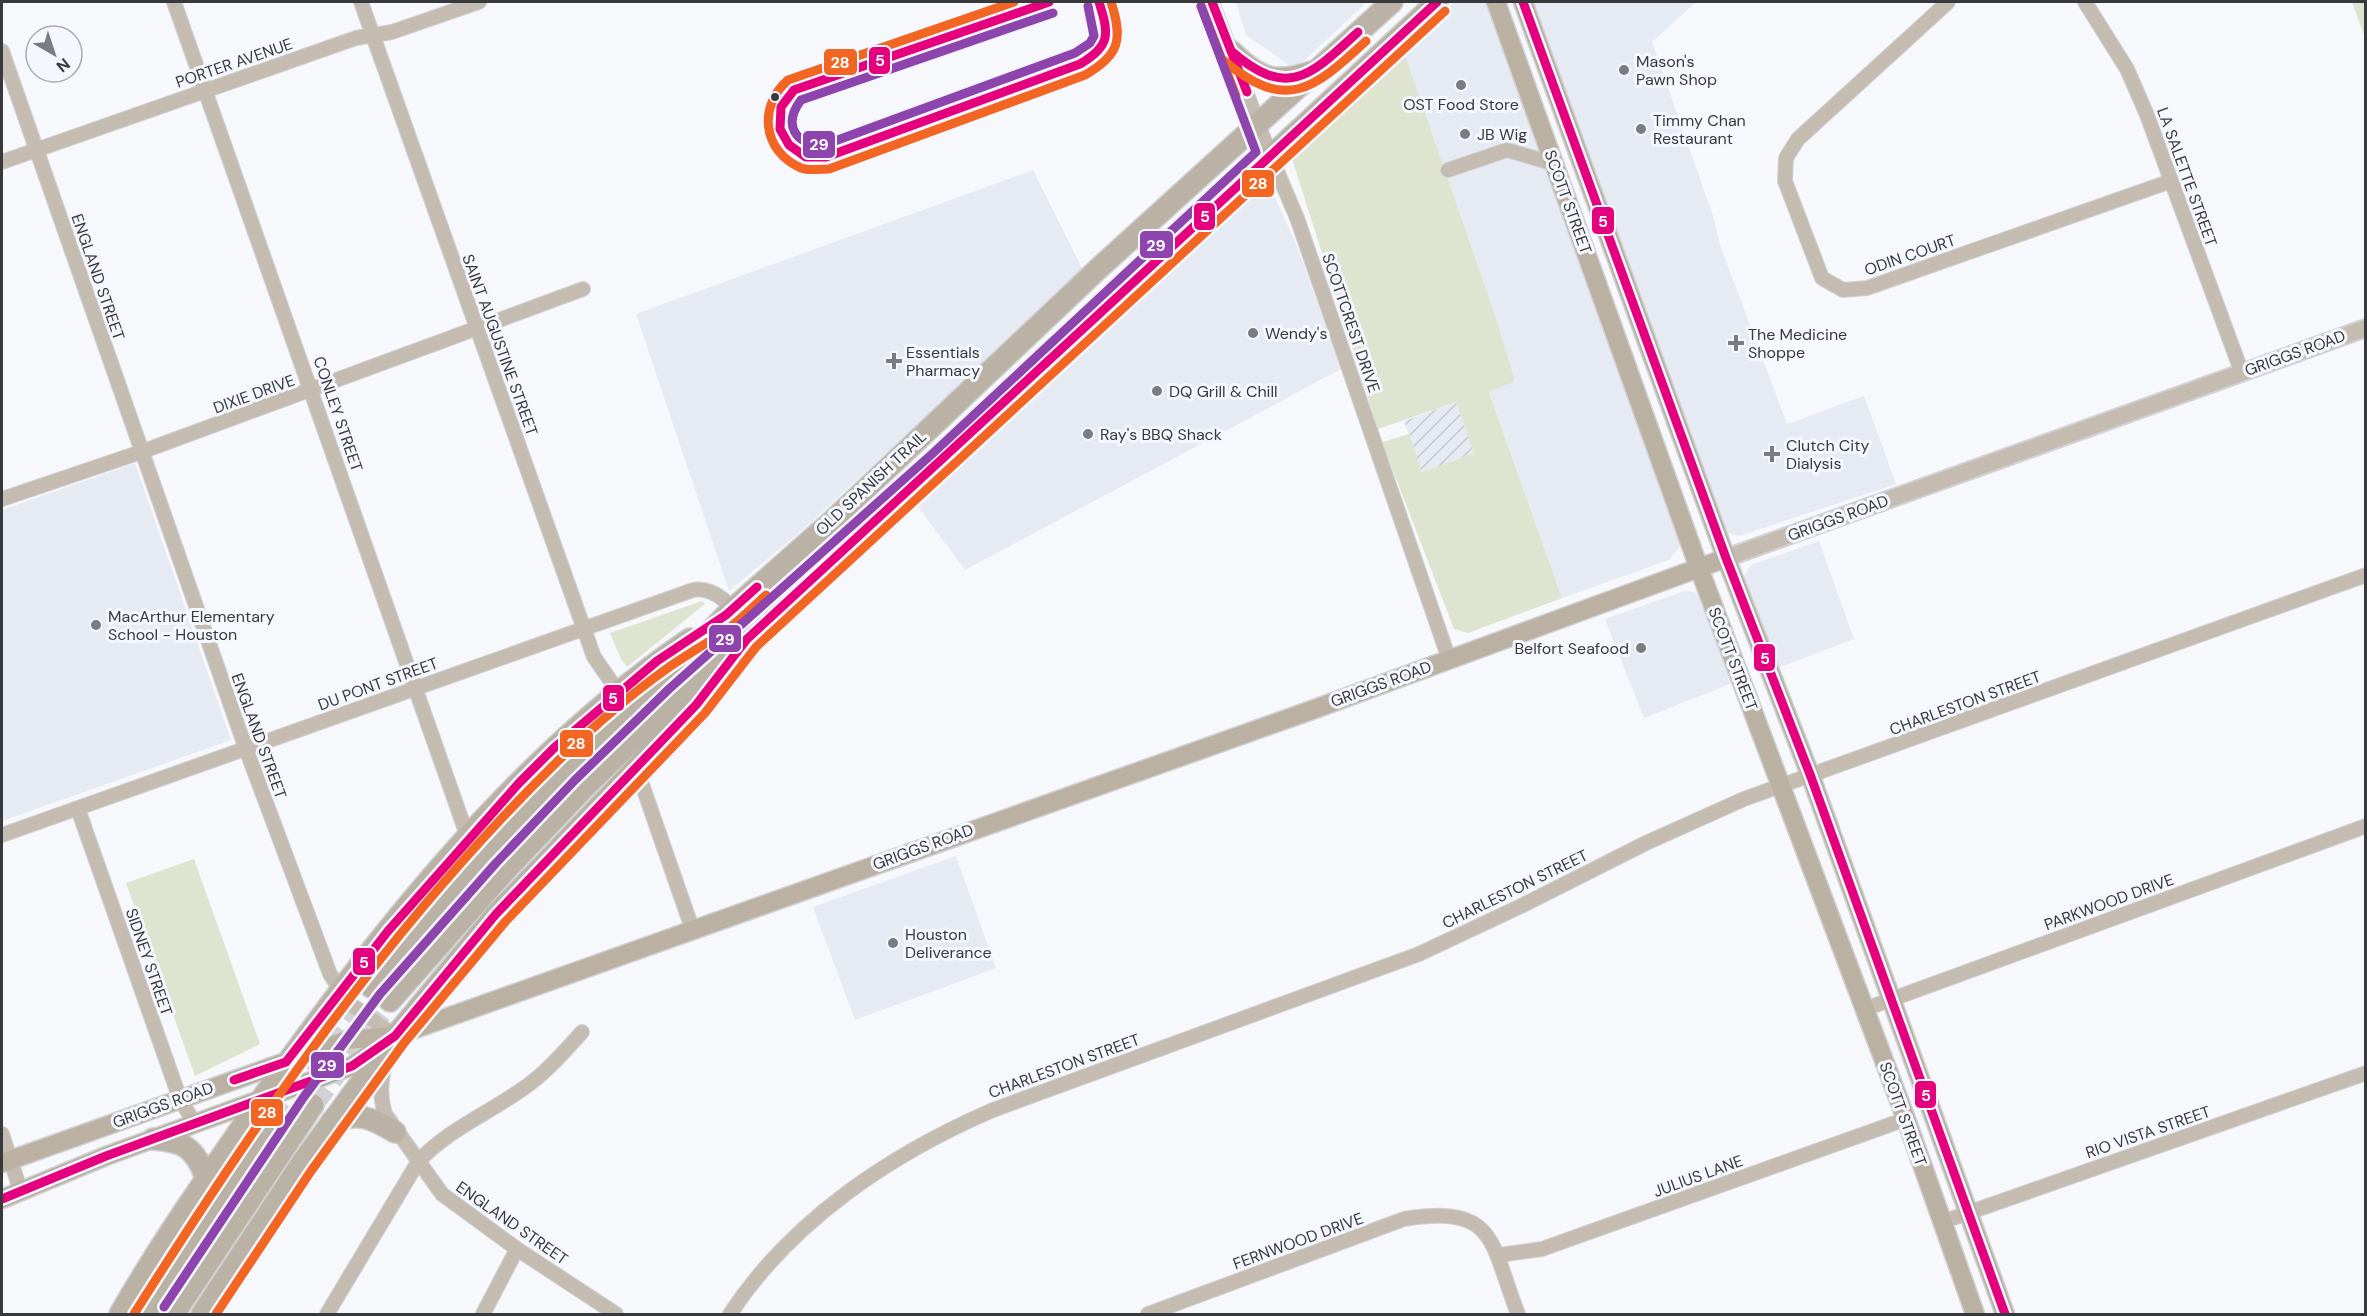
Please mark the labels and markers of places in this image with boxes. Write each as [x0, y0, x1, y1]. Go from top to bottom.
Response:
place label: Mason's Pawn Shop [1636, 51, 1717, 90]
marker: Mason's Pawn Shop [1617, 63, 1631, 77]
marker: OST Food Store [1454, 78, 1468, 92]
unlabelled marker [769, 91, 781, 103]
place label: OST Food Store [1403, 94, 1519, 115]
place label: Timmy Chan Restaurant [1653, 110, 1746, 149]
marker: Timmy Chan Restaurant [1634, 122, 1648, 136]
place label: JB Wig [1477, 124, 1527, 145]
marker: JB Wig [1458, 127, 1472, 141]
place label: Wendy's [1265, 323, 1327, 344]
place label: The Medicine Shoppe [1748, 324, 1847, 363]
marker: Wendy's [1246, 326, 1260, 340]
marker: The Medicine Shoppe [1729, 336, 1743, 350]
place label: Essentials Pharmacy [906, 342, 980, 381]
marker: Essentials Pharmacy [887, 354, 901, 368]
place label: DQ Grill & Chill [1169, 381, 1278, 402]
marker: DQ Grill & Chill [1150, 384, 1164, 398]
place label: Ray's BBQ Shack [1100, 424, 1222, 445]
marker: Ray's BBQ Shack [1081, 427, 1095, 441]
place label: Clutch City Dialysis [1786, 435, 1869, 474]
marker: Clutch City Dialysis [1763, 445, 1781, 463]
place label: MacArthur Elementary School - Houston [108, 606, 275, 645]
marker: MacArthur Elementary School - Houston [89, 618, 103, 632]
place label: Belfort Seafood [1514, 638, 1629, 659]
marker: Belfort Seafood [1634, 641, 1648, 655]
place label: Houston Deliverance [905, 924, 992, 963]
marker: Houston Deliverance [886, 936, 900, 950]

